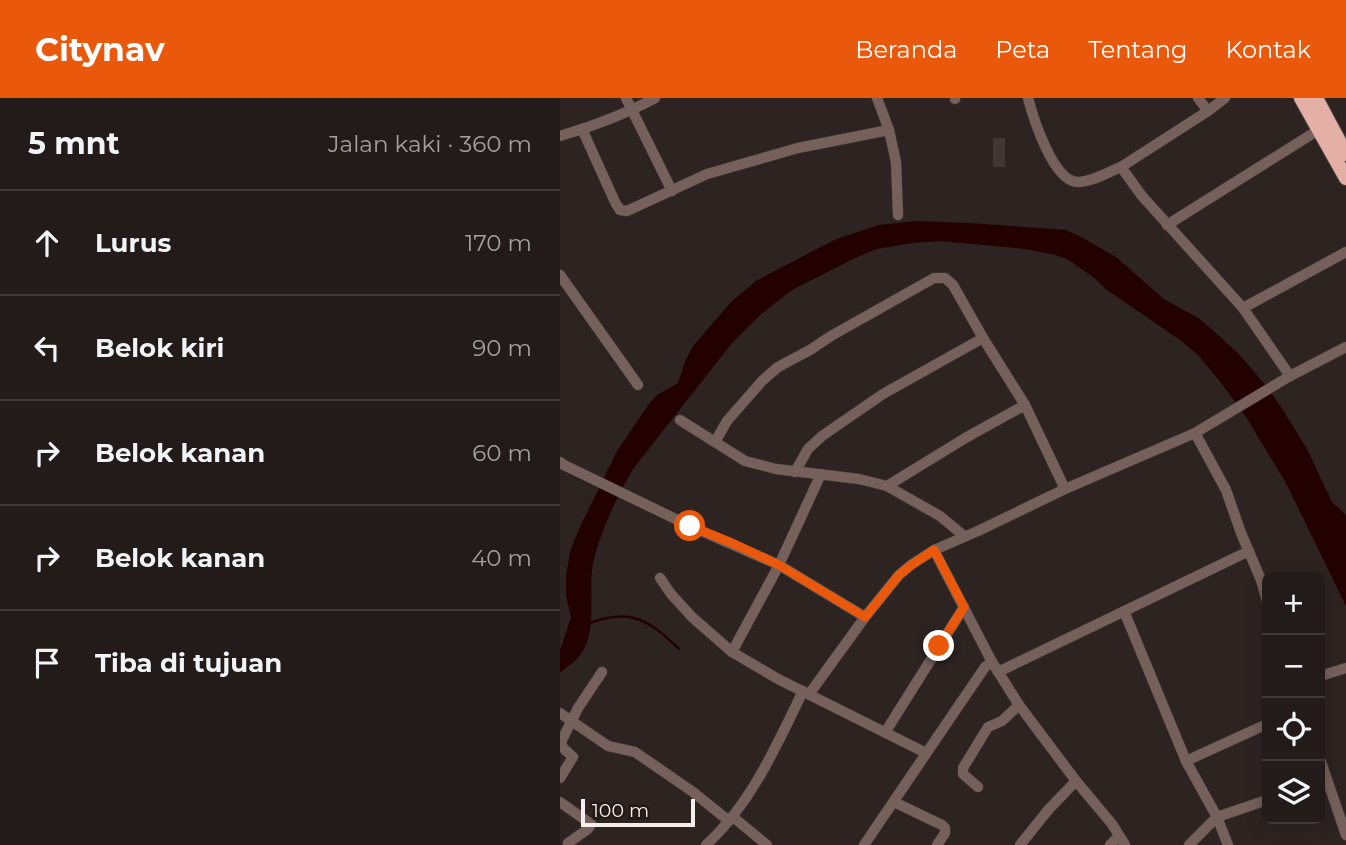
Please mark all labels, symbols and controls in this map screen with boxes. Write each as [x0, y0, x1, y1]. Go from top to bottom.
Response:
text: Citynav [35, 29, 165, 69]
text: Beranda [855, 35, 957, 64]
text: Peta [995, 35, 1050, 64]
text: Tentang [1088, 35, 1187, 64]
text: Kontak [1225, 35, 1311, 64]
text: 5 mnt [28, 125, 120, 162]
text: Jalan kaki · 360 m [328, 130, 532, 158]
icon: ahead [28, 224, 66, 262]
text: Lurus [95, 227, 171, 259]
text: 170 m [465, 229, 532, 257]
icon: left [28, 329, 66, 367]
text: Belok kiri [95, 332, 224, 364]
text: 90 m [472, 334, 532, 362]
icon: right [28, 434, 66, 472]
text: Belok kanan [95, 437, 265, 469]
text: 60 m [472, 439, 532, 467]
route start [674, 510, 705, 541]
icon: right [28, 539, 66, 577]
text: Belok kanan [95, 542, 265, 574]
text: 40 m [471, 544, 532, 572]
map controls [1262, 572, 1325, 824]
button: + [1262, 572, 1325, 635]
route end [923, 630, 954, 661]
button: − [1262, 635, 1325, 698]
icon: arrive [28, 644, 66, 682]
text: Tiba di tujuan [95, 647, 282, 679]
button: locate [1262, 698, 1325, 761]
button: layers [1262, 761, 1325, 824]
scale bar [581, 796, 695, 828]
text: 100 m [592, 799, 649, 822]

